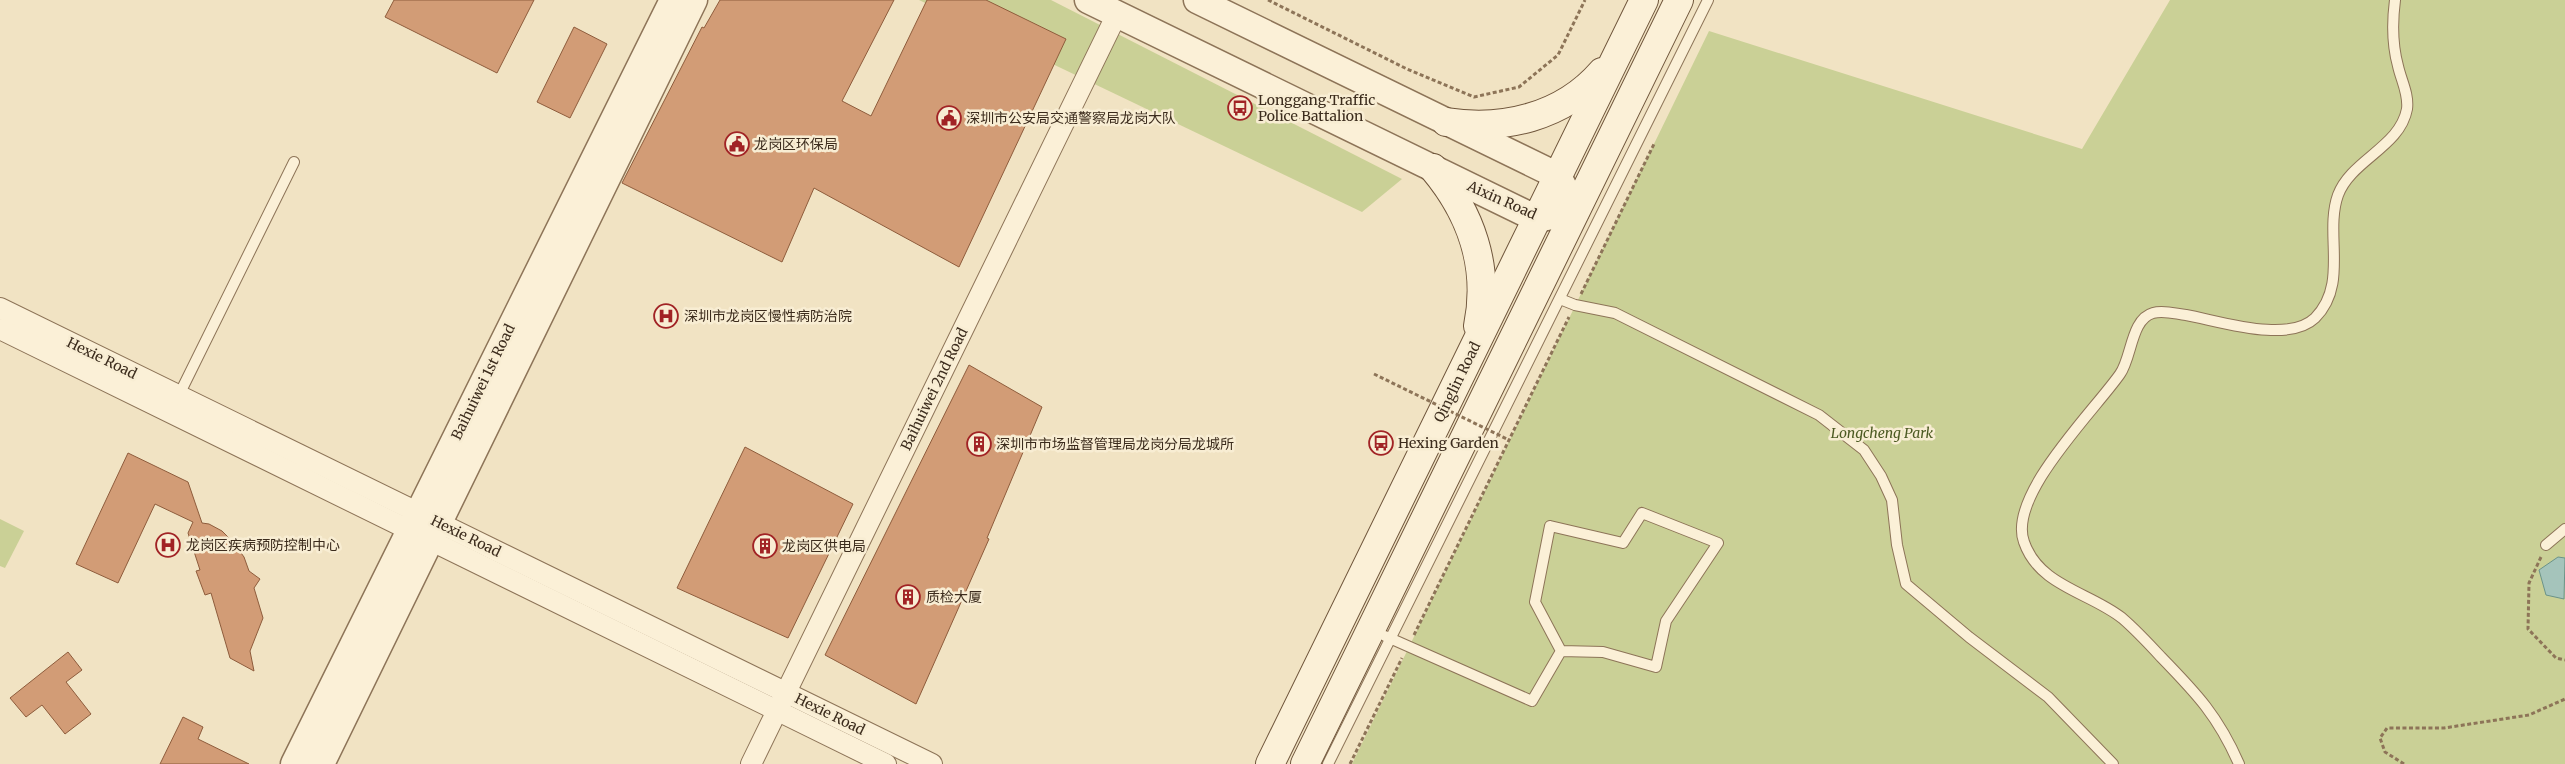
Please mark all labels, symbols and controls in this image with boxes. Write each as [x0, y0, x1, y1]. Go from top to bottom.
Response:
place label: Longgang Traffic Police Battalion [1258, 91, 1375, 125]
bus stop icon: Longgang Traffic Police Battalion [1227, 95, 1253, 121]
public building icon: 深圳市公安局交通警察局龙岗大队 [936, 105, 962, 131]
place label: 深圳市公安局交通警察局龙岗大队 [966, 109, 1176, 127]
public building icon: 龙岗区环保局 [724, 131, 750, 157]
place label: 龙岗区环保局 [754, 135, 838, 153]
street label: Aixin Road [1464, 176, 1540, 224]
hospital icon: 深圳市龙岗区慢性病防治院 [653, 303, 679, 329]
place label: 深圳市龙岗区慢性病防治院 [684, 307, 852, 325]
street label: Baihuiwei 1st Road [447, 321, 519, 443]
street label: Baihuiwei 2nd Road [897, 324, 972, 453]
street label: Hexie Road [64, 333, 141, 383]
street label: Qinglin Road [1430, 338, 1485, 425]
park label: Longcheng Park [1831, 424, 1934, 442]
bus stop icon: Hexing Garden [1368, 430, 1394, 456]
building icon: 深圳市市场监督管理局龙岗分局龙城所 [966, 431, 992, 457]
place label: Hexing Garden [1398, 434, 1499, 452]
place label: 深圳市市场监督管理局龙岗分局龙城所 [996, 435, 1234, 453]
street label: Hexie Road [428, 511, 505, 561]
hospital icon: 龙岗区疾病预防控制中心 [155, 532, 181, 558]
building icon: 龙岗区供电局 [752, 533, 778, 559]
place label: 龙岗区疾病预防控制中心 [186, 536, 340, 554]
place label: 龙岗区供电局 [782, 537, 866, 555]
building icon: 质检大厦 [895, 584, 921, 610]
place label: 质检大厦 [926, 588, 982, 606]
street label: Hexie Road [792, 689, 869, 739]

